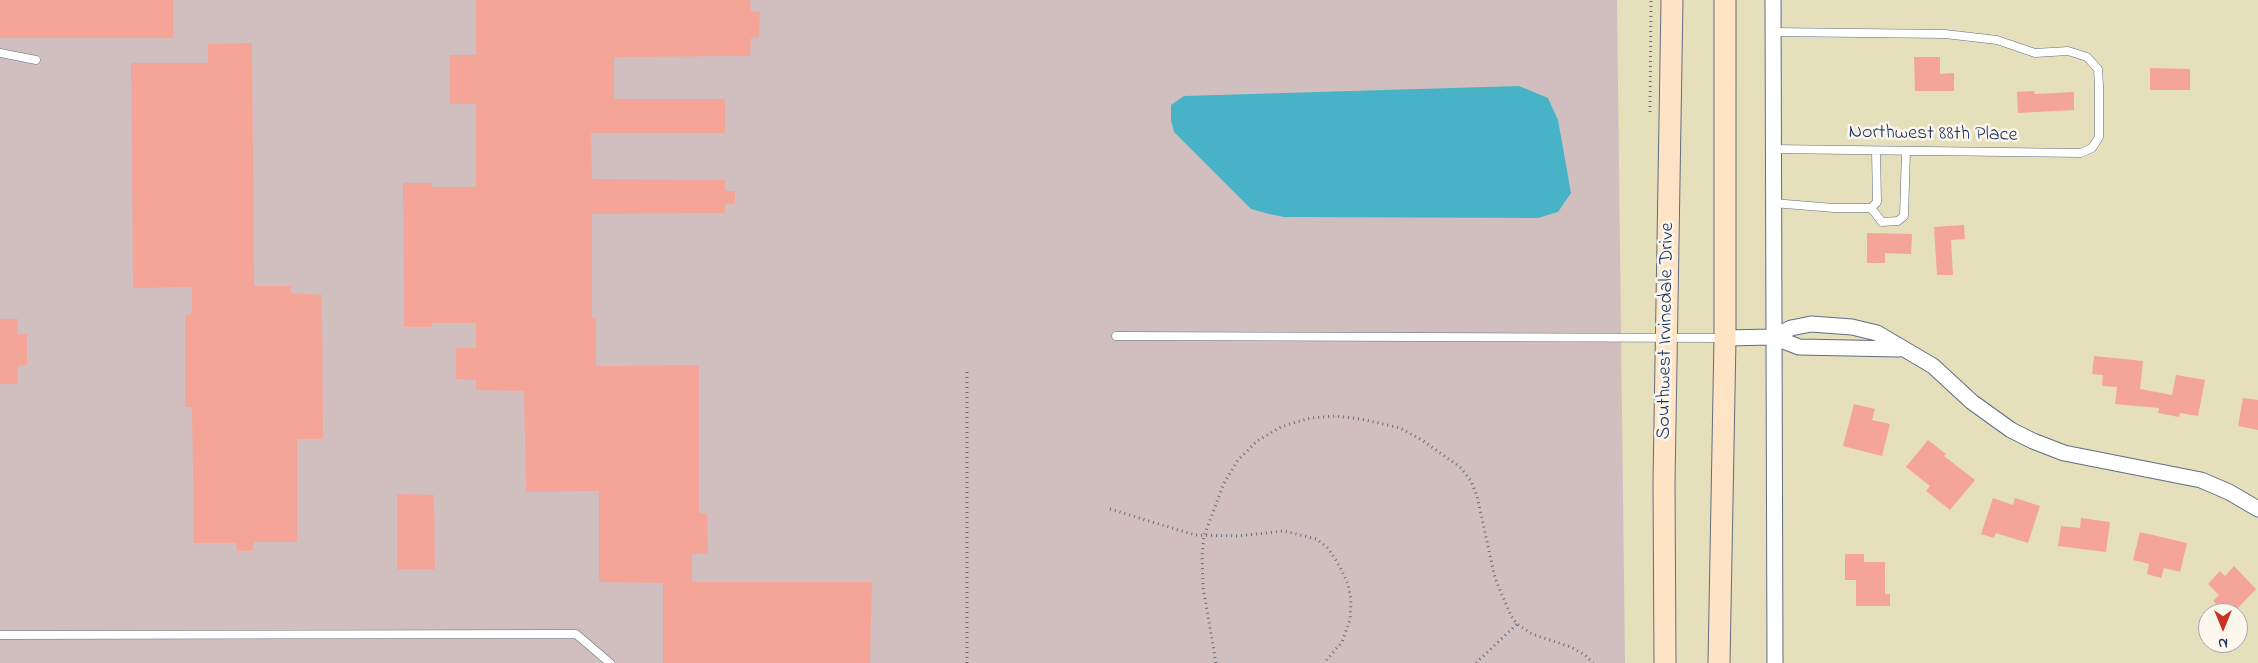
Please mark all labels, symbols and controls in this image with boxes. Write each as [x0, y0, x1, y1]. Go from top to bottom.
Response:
street label: Northwest 88th Place [1848, 122, 2018, 148]
street label: Southwest Irvinedale Drive [1653, 222, 1681, 440]
north arrow [2198, 603, 2248, 653]
text: N [2218, 632, 2228, 653]

